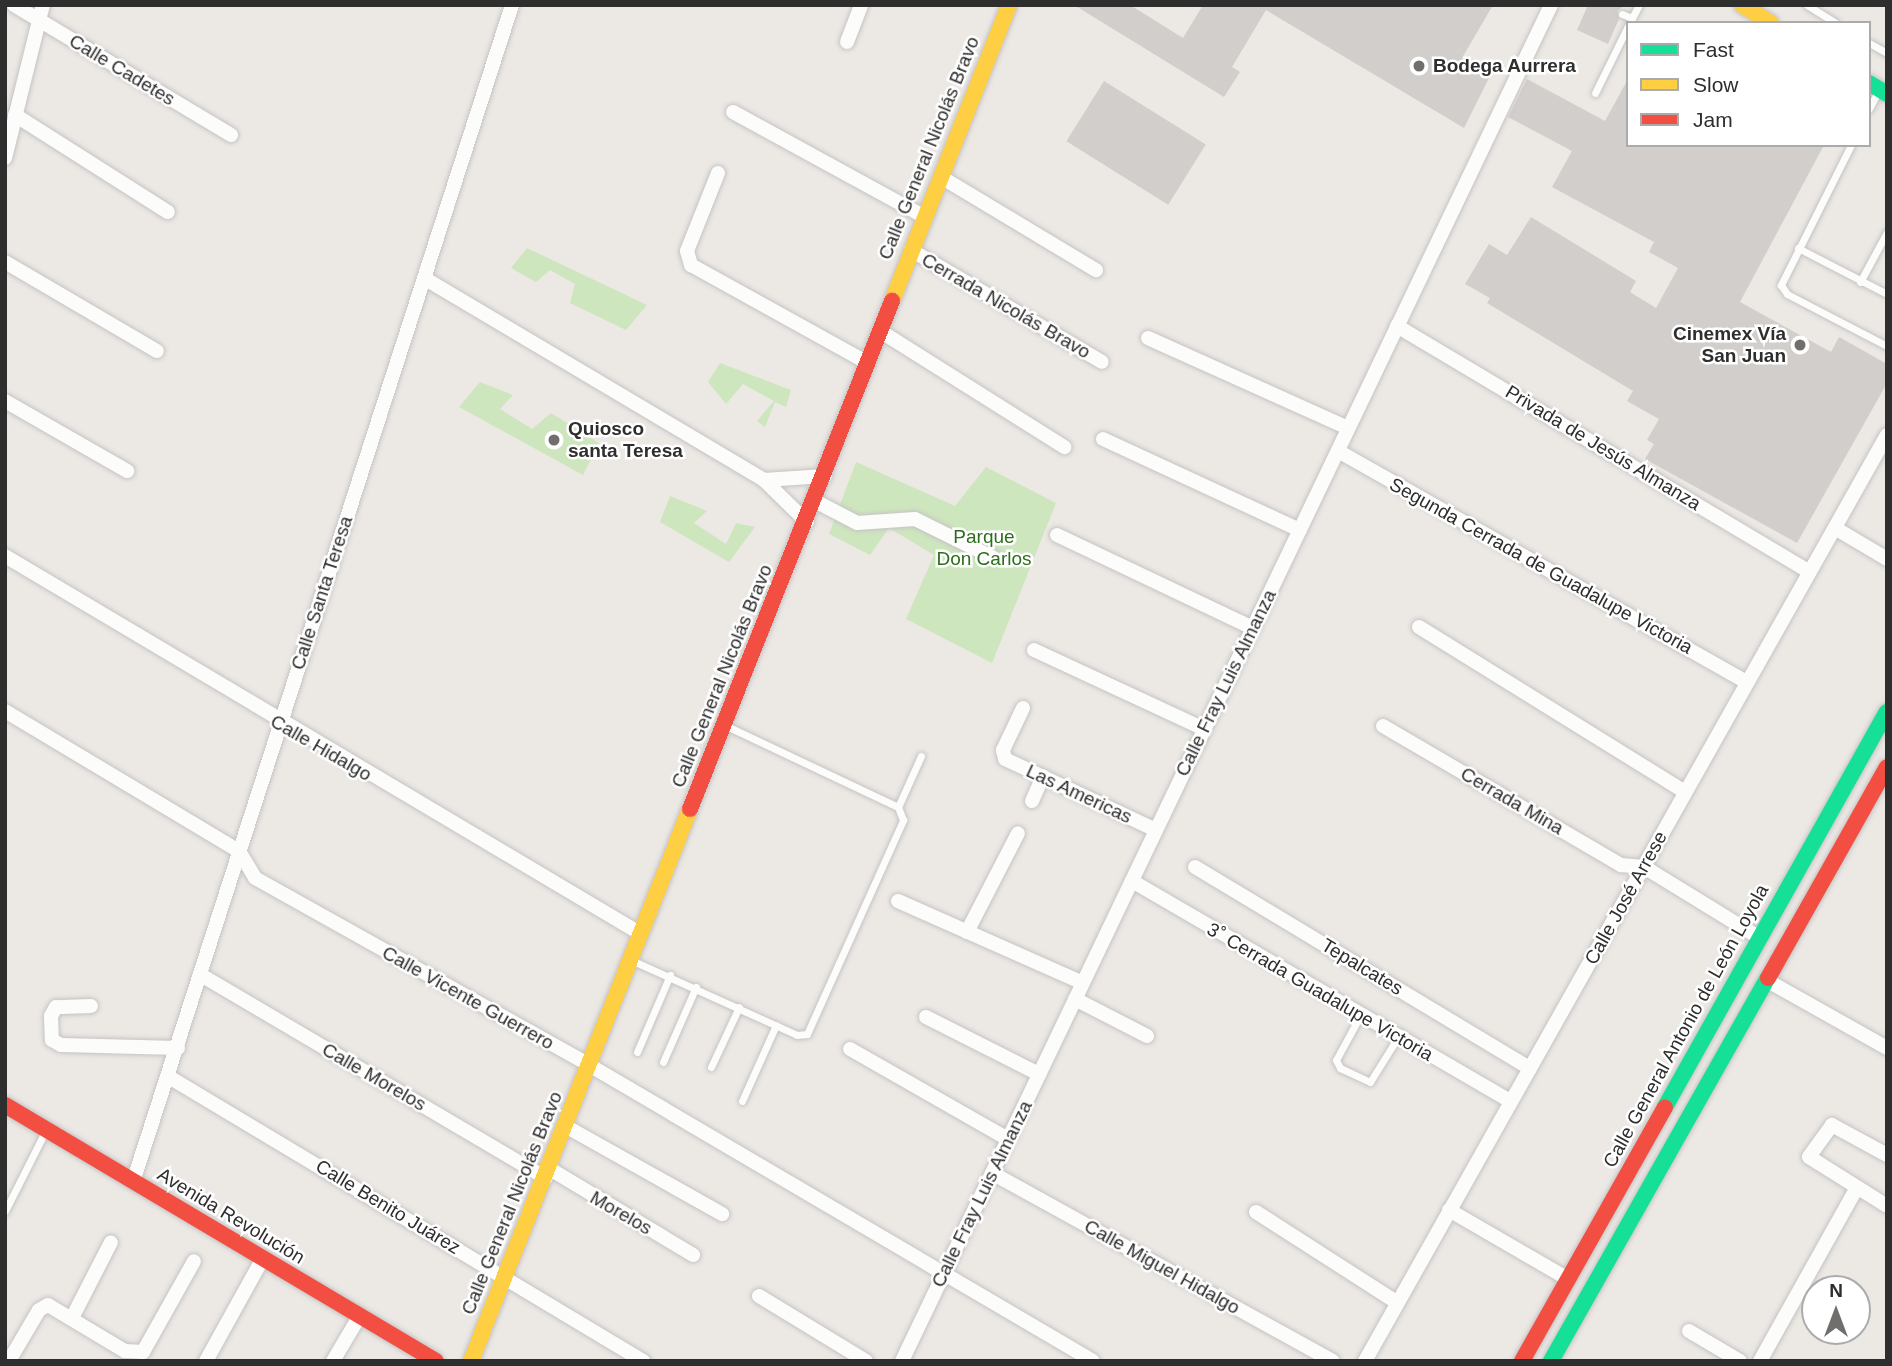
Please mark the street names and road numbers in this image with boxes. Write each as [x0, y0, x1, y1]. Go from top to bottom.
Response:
street label: Calle Cadetes [65, 29, 179, 111]
street label: Calle General Nicolás Bravo [874, 33, 984, 263]
street label: Cerrada Nicolás Bravo [918, 248, 1094, 364]
street label: Privada de Jesús Almanza [1501, 380, 1705, 516]
street label: Segunda Cerrada de Guadalupe Victoria [1385, 473, 1697, 659]
street label: Calle Santa Teresa [286, 513, 358, 673]
street label: Calle General Nicolás Bravo [667, 561, 777, 791]
street label: Calle Fray Luis Almanza [1171, 585, 1281, 781]
street label: Calle Hidalgo [266, 710, 376, 786]
street label: Las Americas [1022, 759, 1136, 829]
street label: Cerrada Mina [1456, 762, 1568, 840]
street label: Calle José Arrese [1580, 827, 1672, 969]
street label: Calle General Antonio de León Loyola [1598, 880, 1774, 1172]
street label: 3˚ Cerrada Guadalupe Victoria [1203, 918, 1437, 1066]
street label: Tepalcates [1317, 934, 1407, 1000]
street label: Calle Vicente Guerrero [378, 941, 558, 1055]
street label: Calle Morelos [318, 1038, 430, 1116]
street label: Calle General Nicolás Bravo [457, 1088, 567, 1318]
street label: Calle Fray Luis Almanza [927, 1096, 1037, 1292]
street label: Calle Benito Juárez [312, 1155, 464, 1259]
street label: Avenida Revolución [153, 1163, 309, 1269]
street label: Morelos [586, 1186, 656, 1240]
street label: Calle Miguel Hidalgo [1080, 1215, 1244, 1319]

